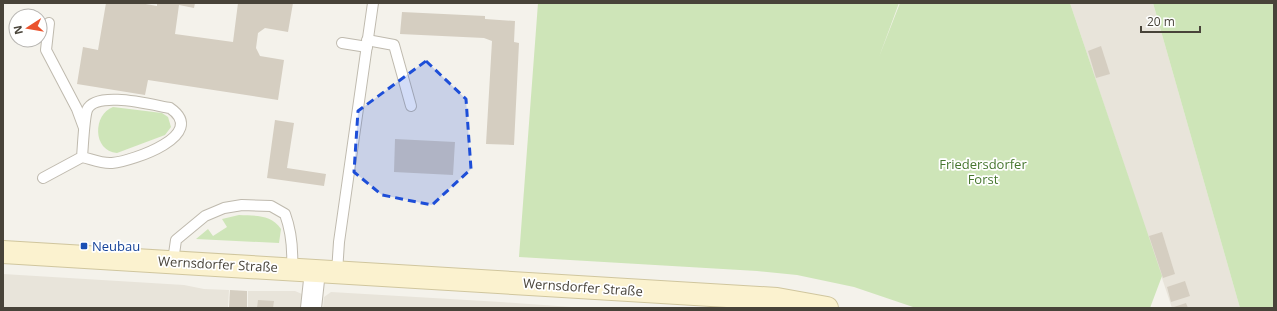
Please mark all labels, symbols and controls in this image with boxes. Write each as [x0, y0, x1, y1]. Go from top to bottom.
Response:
north arrow [8, 8, 48, 48]
scale bar [1141, 8, 1200, 34]
text: 20 m [1147, 13, 1175, 30]
text: N [9, 24, 26, 36]
park label: Friedersdorfer Forst [939, 155, 1027, 188]
place label: Neubau [92, 237, 140, 255]
marker: Neubau [79, 241, 89, 251]
street label: Wernsdorfer Straße [158, 252, 278, 276]
street label: Wernsdorfer Straße [523, 274, 643, 300]

